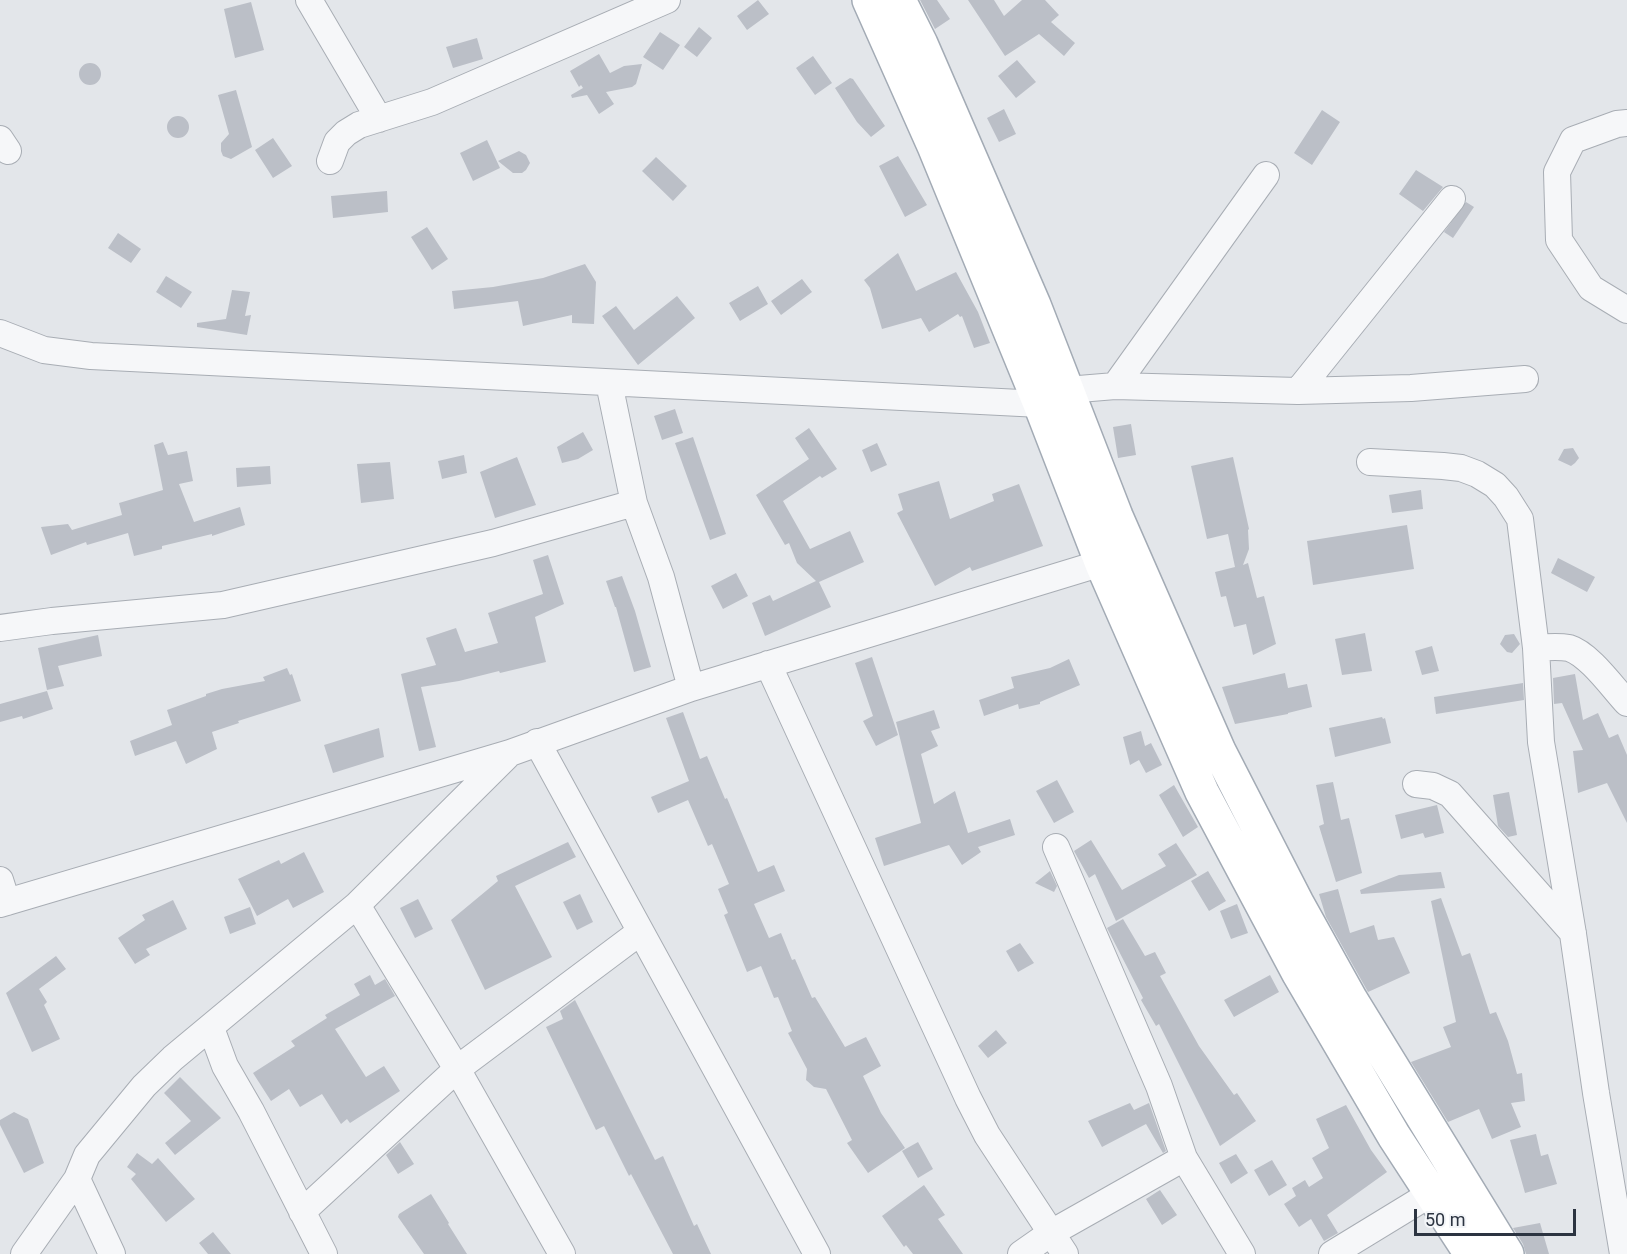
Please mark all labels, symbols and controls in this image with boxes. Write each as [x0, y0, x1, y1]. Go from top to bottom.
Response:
scale bar [1417, 1197, 1579, 1235]
text: 50 m [1425, 1209, 1465, 1230]

